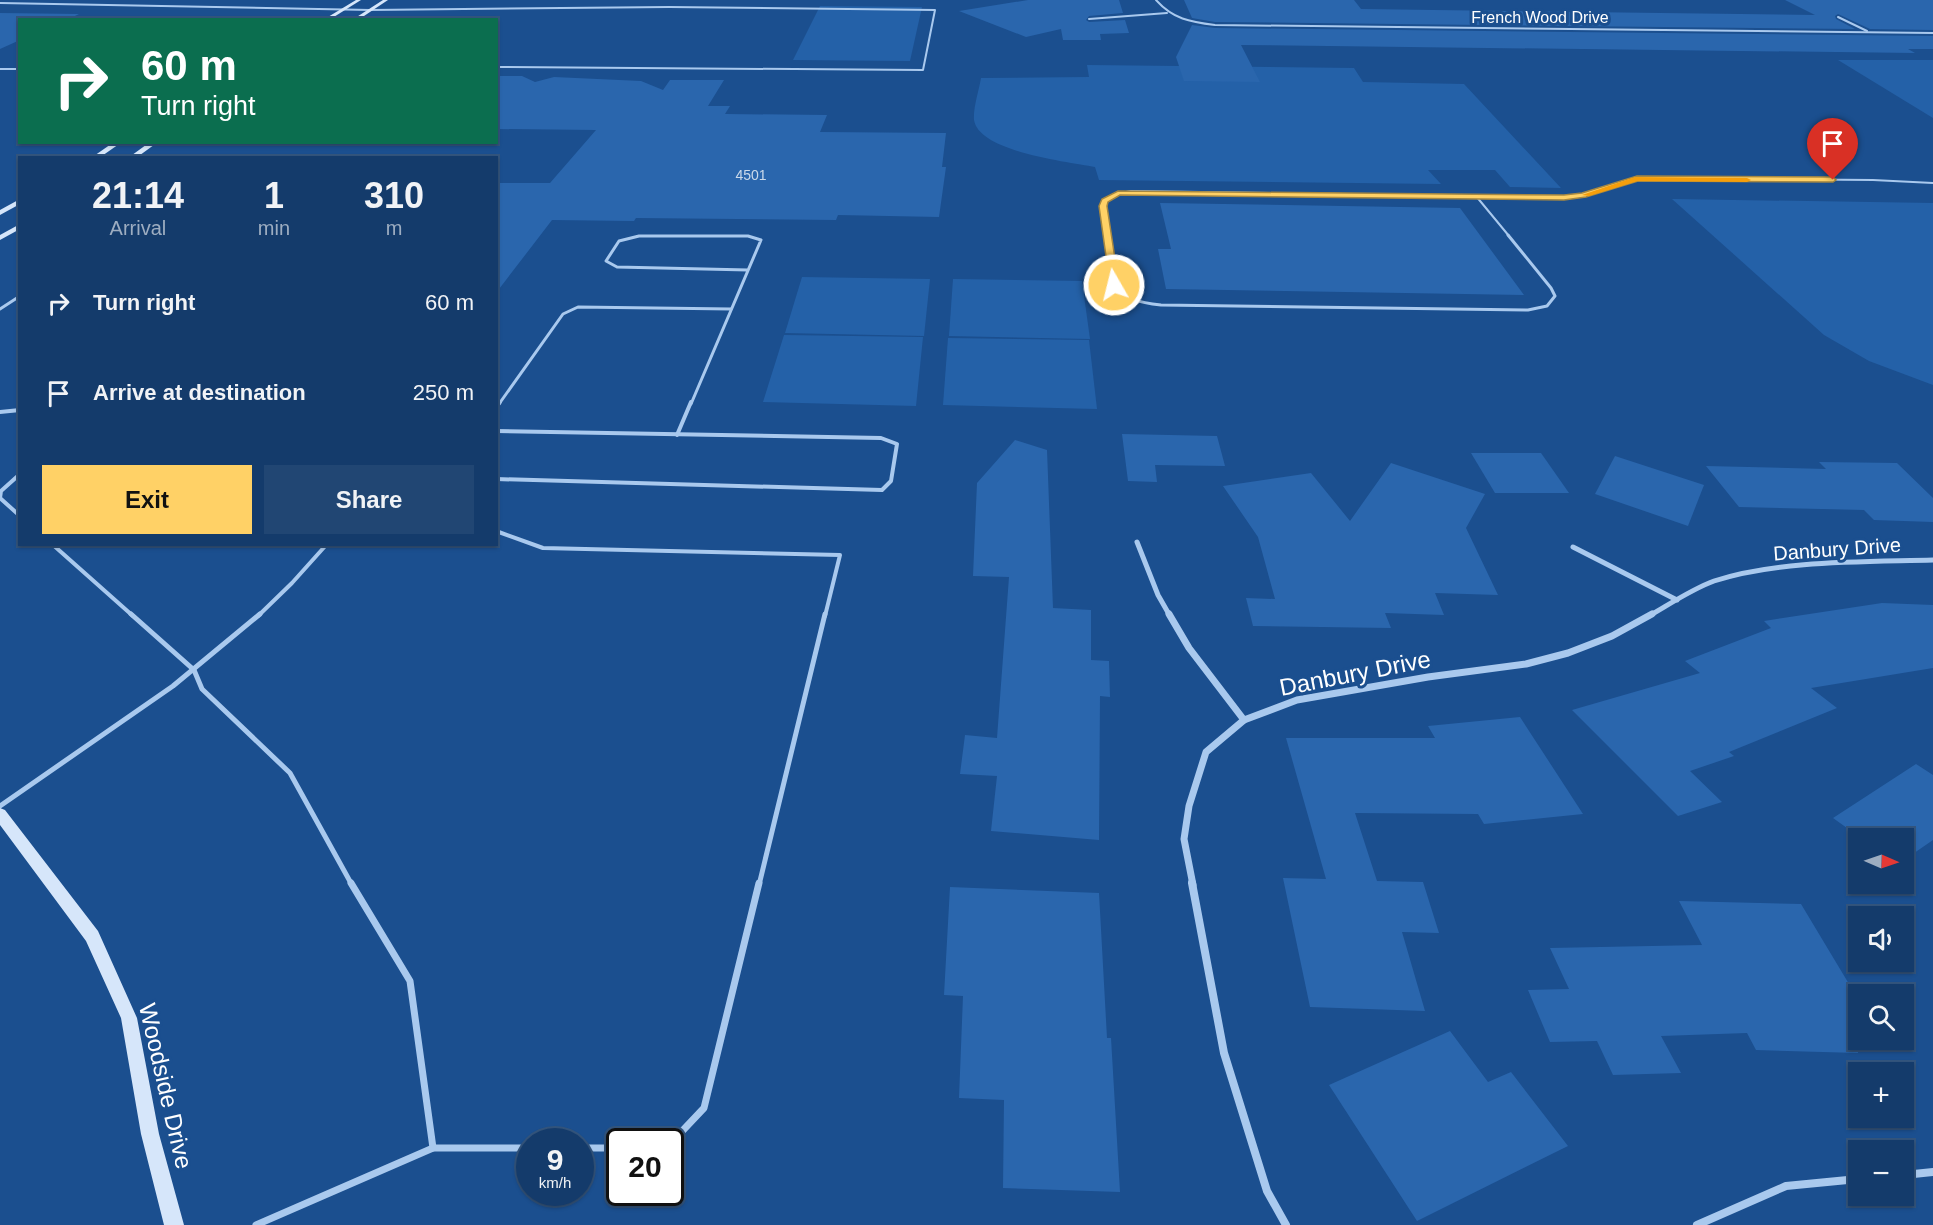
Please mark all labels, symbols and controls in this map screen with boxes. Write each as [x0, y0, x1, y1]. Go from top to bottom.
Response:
street label: French Wood Drive [1471, 9, 1609, 26]
icon: right [42, 42, 120, 120]
text: 60 m [141, 42, 237, 89]
text: Turn right [141, 91, 256, 121]
pin [1807, 118, 1858, 180]
icon: arrive [1816, 127, 1849, 160]
house number: 4501 [735, 167, 767, 183]
text: 21:14 [92, 175, 184, 216]
text: 1 [264, 175, 284, 216]
text: 310 [364, 175, 424, 216]
text: Arrival [110, 217, 166, 239]
text: min [258, 217, 290, 239]
text: m [386, 217, 402, 239]
position arrow [1082, 253, 1146, 317]
icon: right [42, 287, 75, 320]
text: Turn right [93, 290, 195, 315]
text: 60 m [425, 290, 474, 315]
icon: arrive [42, 377, 75, 410]
text: Arrive at destination [93, 380, 306, 405]
text: 250 m [413, 380, 474, 405]
button: Exit [42, 465, 252, 534]
button: Share [264, 465, 474, 534]
street label: Danbury Drive [1772, 534, 1902, 564]
street label: Danbury Drive [1277, 645, 1433, 701]
north arrow [1848, 828, 1914, 894]
map controls [1848, 828, 1914, 1206]
button: sound [1848, 906, 1914, 972]
button: search [1848, 984, 1914, 1050]
street label: Woodside Drive [134, 1001, 198, 1171]
button: + [1848, 1062, 1914, 1128]
speed limit sign: 20 [606, 1128, 684, 1206]
button: − [1848, 1140, 1914, 1206]
text: 9 [547, 1143, 563, 1176]
text: km/h [539, 1174, 571, 1191]

